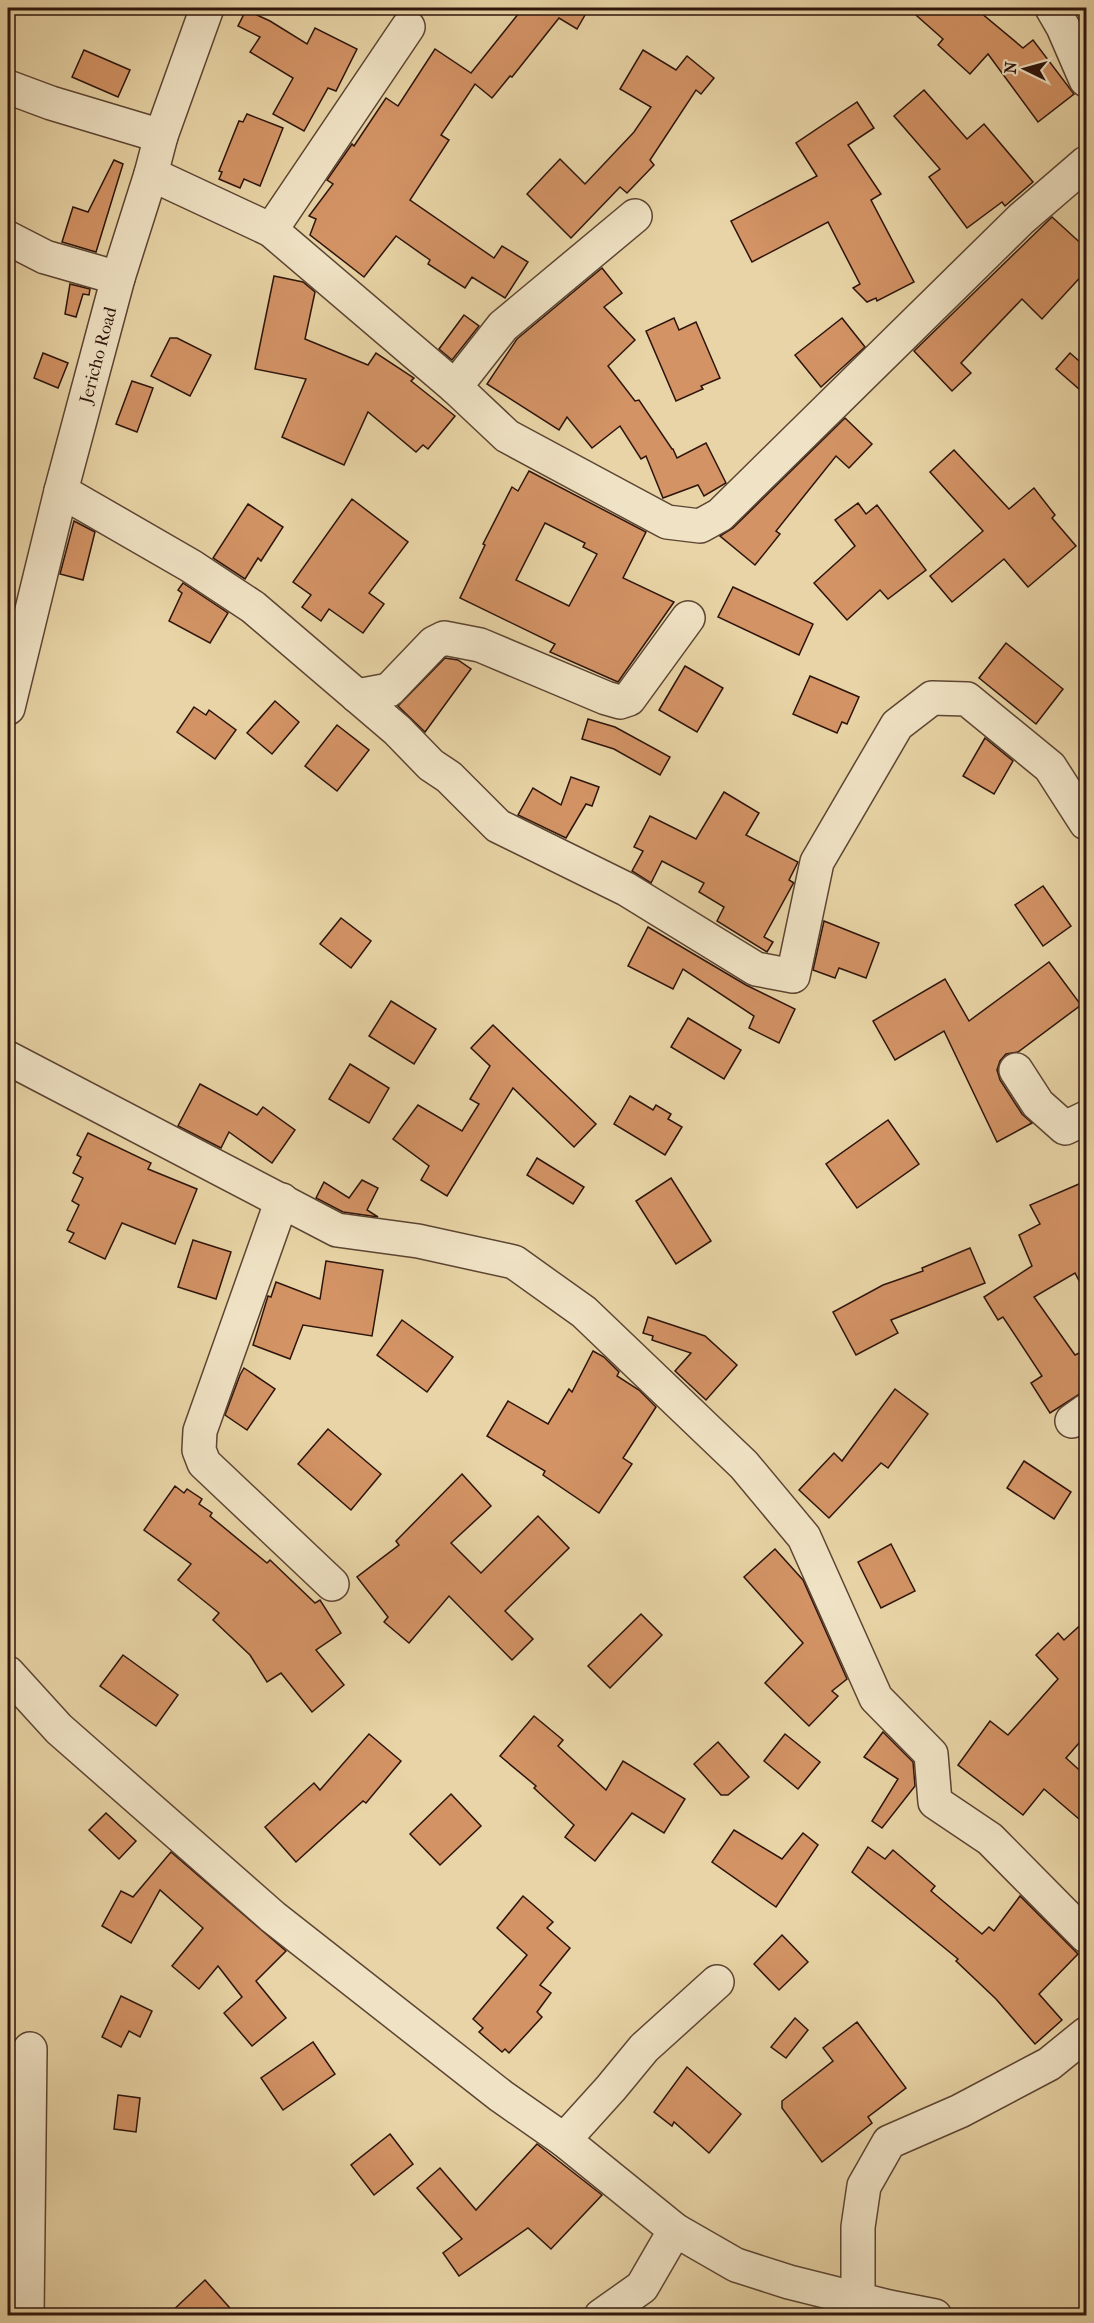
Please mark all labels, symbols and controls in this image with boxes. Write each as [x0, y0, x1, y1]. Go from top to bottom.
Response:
north arrow [995, 39, 1055, 99]
text: N [1001, 60, 1021, 75]
street label: Jericho Road [75, 304, 121, 408]

